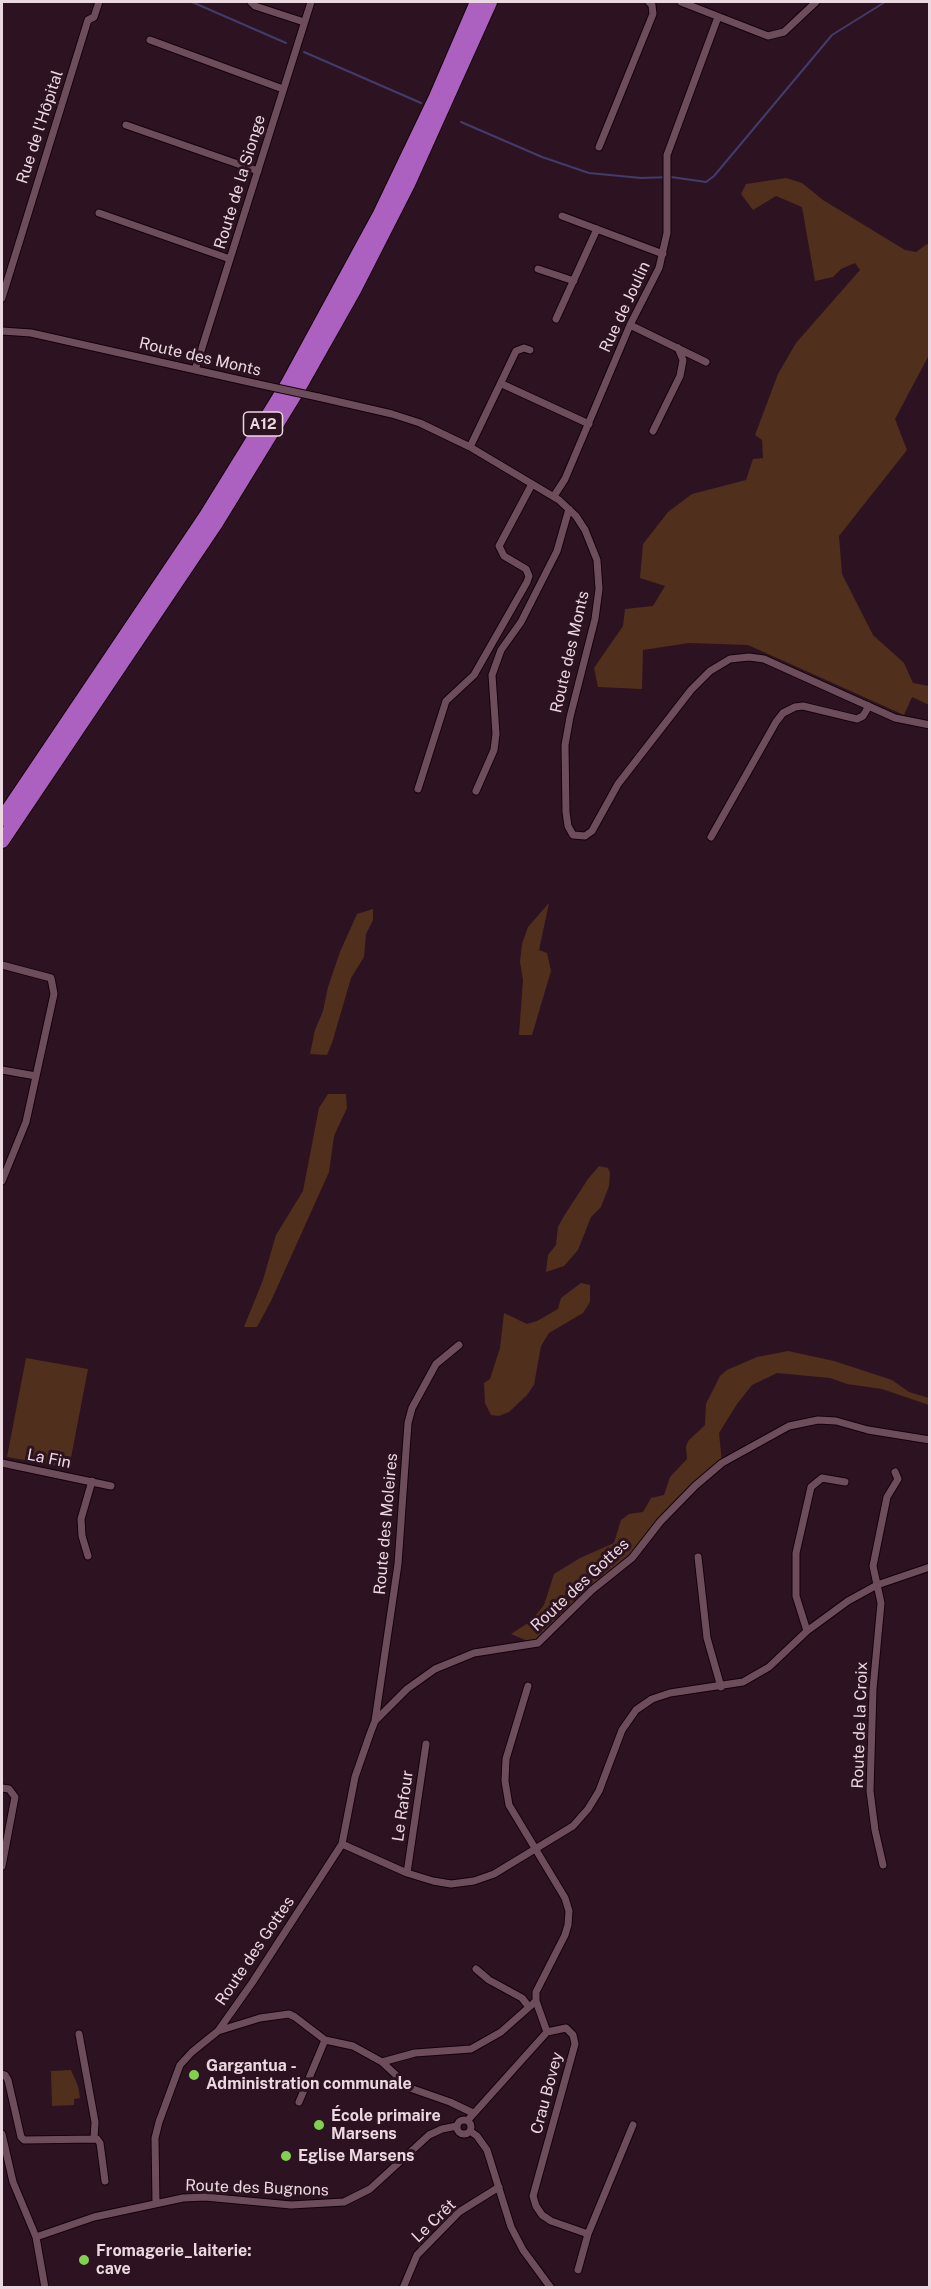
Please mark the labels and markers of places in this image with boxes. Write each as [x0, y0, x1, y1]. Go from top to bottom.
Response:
place label: Gargantua - Administration communale [206, 2056, 412, 2094]
marker: Gargantua - Administration communale [187, 2068, 201, 2082]
place label: École primaire Marsens [331, 2106, 441, 2144]
marker: École primaire Marsens [312, 2118, 326, 2132]
place label: Eglise Marsens [298, 2146, 415, 2166]
marker: Eglise Marsens [279, 2149, 293, 2163]
place label: Fromagerie_laiterie: cave [96, 2241, 251, 2279]
marker: Fromagerie_laiterie: cave [77, 2253, 91, 2267]

